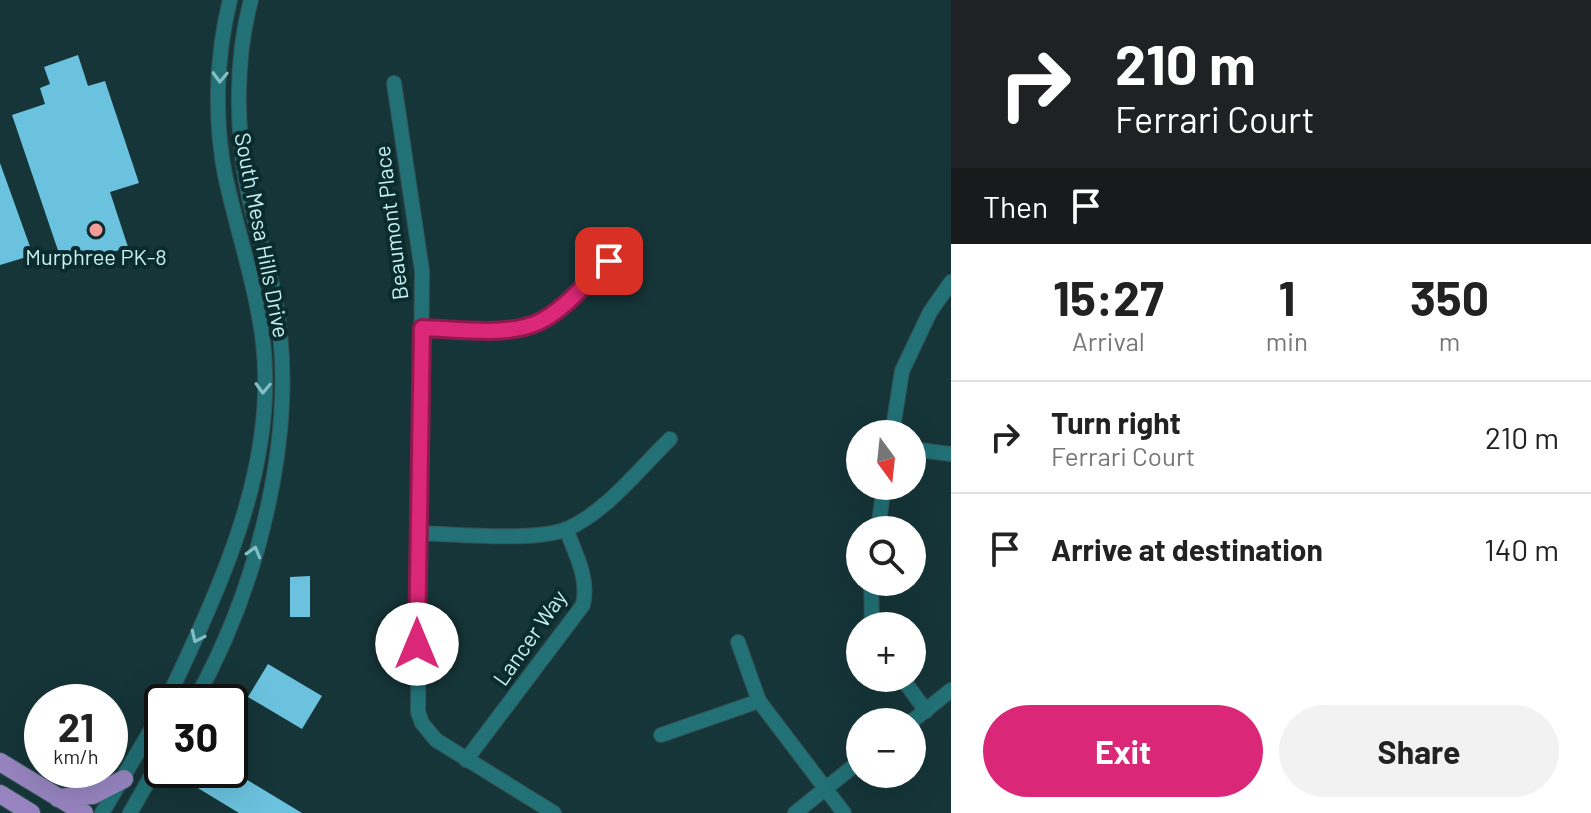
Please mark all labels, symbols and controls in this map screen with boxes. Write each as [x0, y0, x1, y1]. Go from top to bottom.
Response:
text: 210 m [1115, 29, 1256, 96]
icon: right [983, 32, 1087, 136]
one-way arrow [211, 71, 228, 84]
text: Ferrari Court [1115, 97, 1315, 140]
street label: South Mesa Hills Drive [230, 130, 296, 340]
street label: Beaumont Place [368, 144, 412, 302]
icon: arrive [1064, 184, 1108, 228]
text: Then [983, 188, 1048, 224]
marker: Murphree PK-8 [87, 221, 105, 239]
pin [575, 227, 643, 295]
icon: arrive [587, 239, 631, 283]
place label: Murphree PK-8 [25, 243, 167, 269]
text: 15:27 [1053, 268, 1164, 326]
text: 1 [1278, 268, 1295, 326]
text: 350 [1410, 268, 1489, 326]
text: Arrival [1072, 325, 1145, 356]
text: min [1266, 325, 1308, 356]
text: m [1439, 325, 1460, 356]
one-way arrow [255, 382, 272, 395]
text: Turn right [1051, 404, 1181, 440]
icon: right [983, 415, 1027, 459]
text: 210 m [1485, 419, 1559, 455]
north arrow [846, 420, 926, 500]
map controls [846, 420, 926, 788]
text: Ferrari Court [1051, 440, 1195, 471]
button: search [846, 516, 926, 596]
icon: arrive [983, 527, 1027, 571]
text: Arrive at destination [1051, 531, 1323, 567]
text: 140 m [1484, 531, 1559, 567]
one-way arrow [245, 546, 261, 560]
street label: Lancer Way [487, 584, 571, 690]
position arrow [375, 602, 459, 686]
button: + [846, 612, 926, 692]
one-way arrow [190, 629, 206, 644]
speed limit sign: 30 [144, 684, 248, 788]
text: 21 [58, 702, 94, 750]
button: Exit [983, 705, 1263, 797]
button: Share [1279, 705, 1559, 797]
button: − [846, 708, 926, 788]
text: km/h [53, 744, 99, 768]

